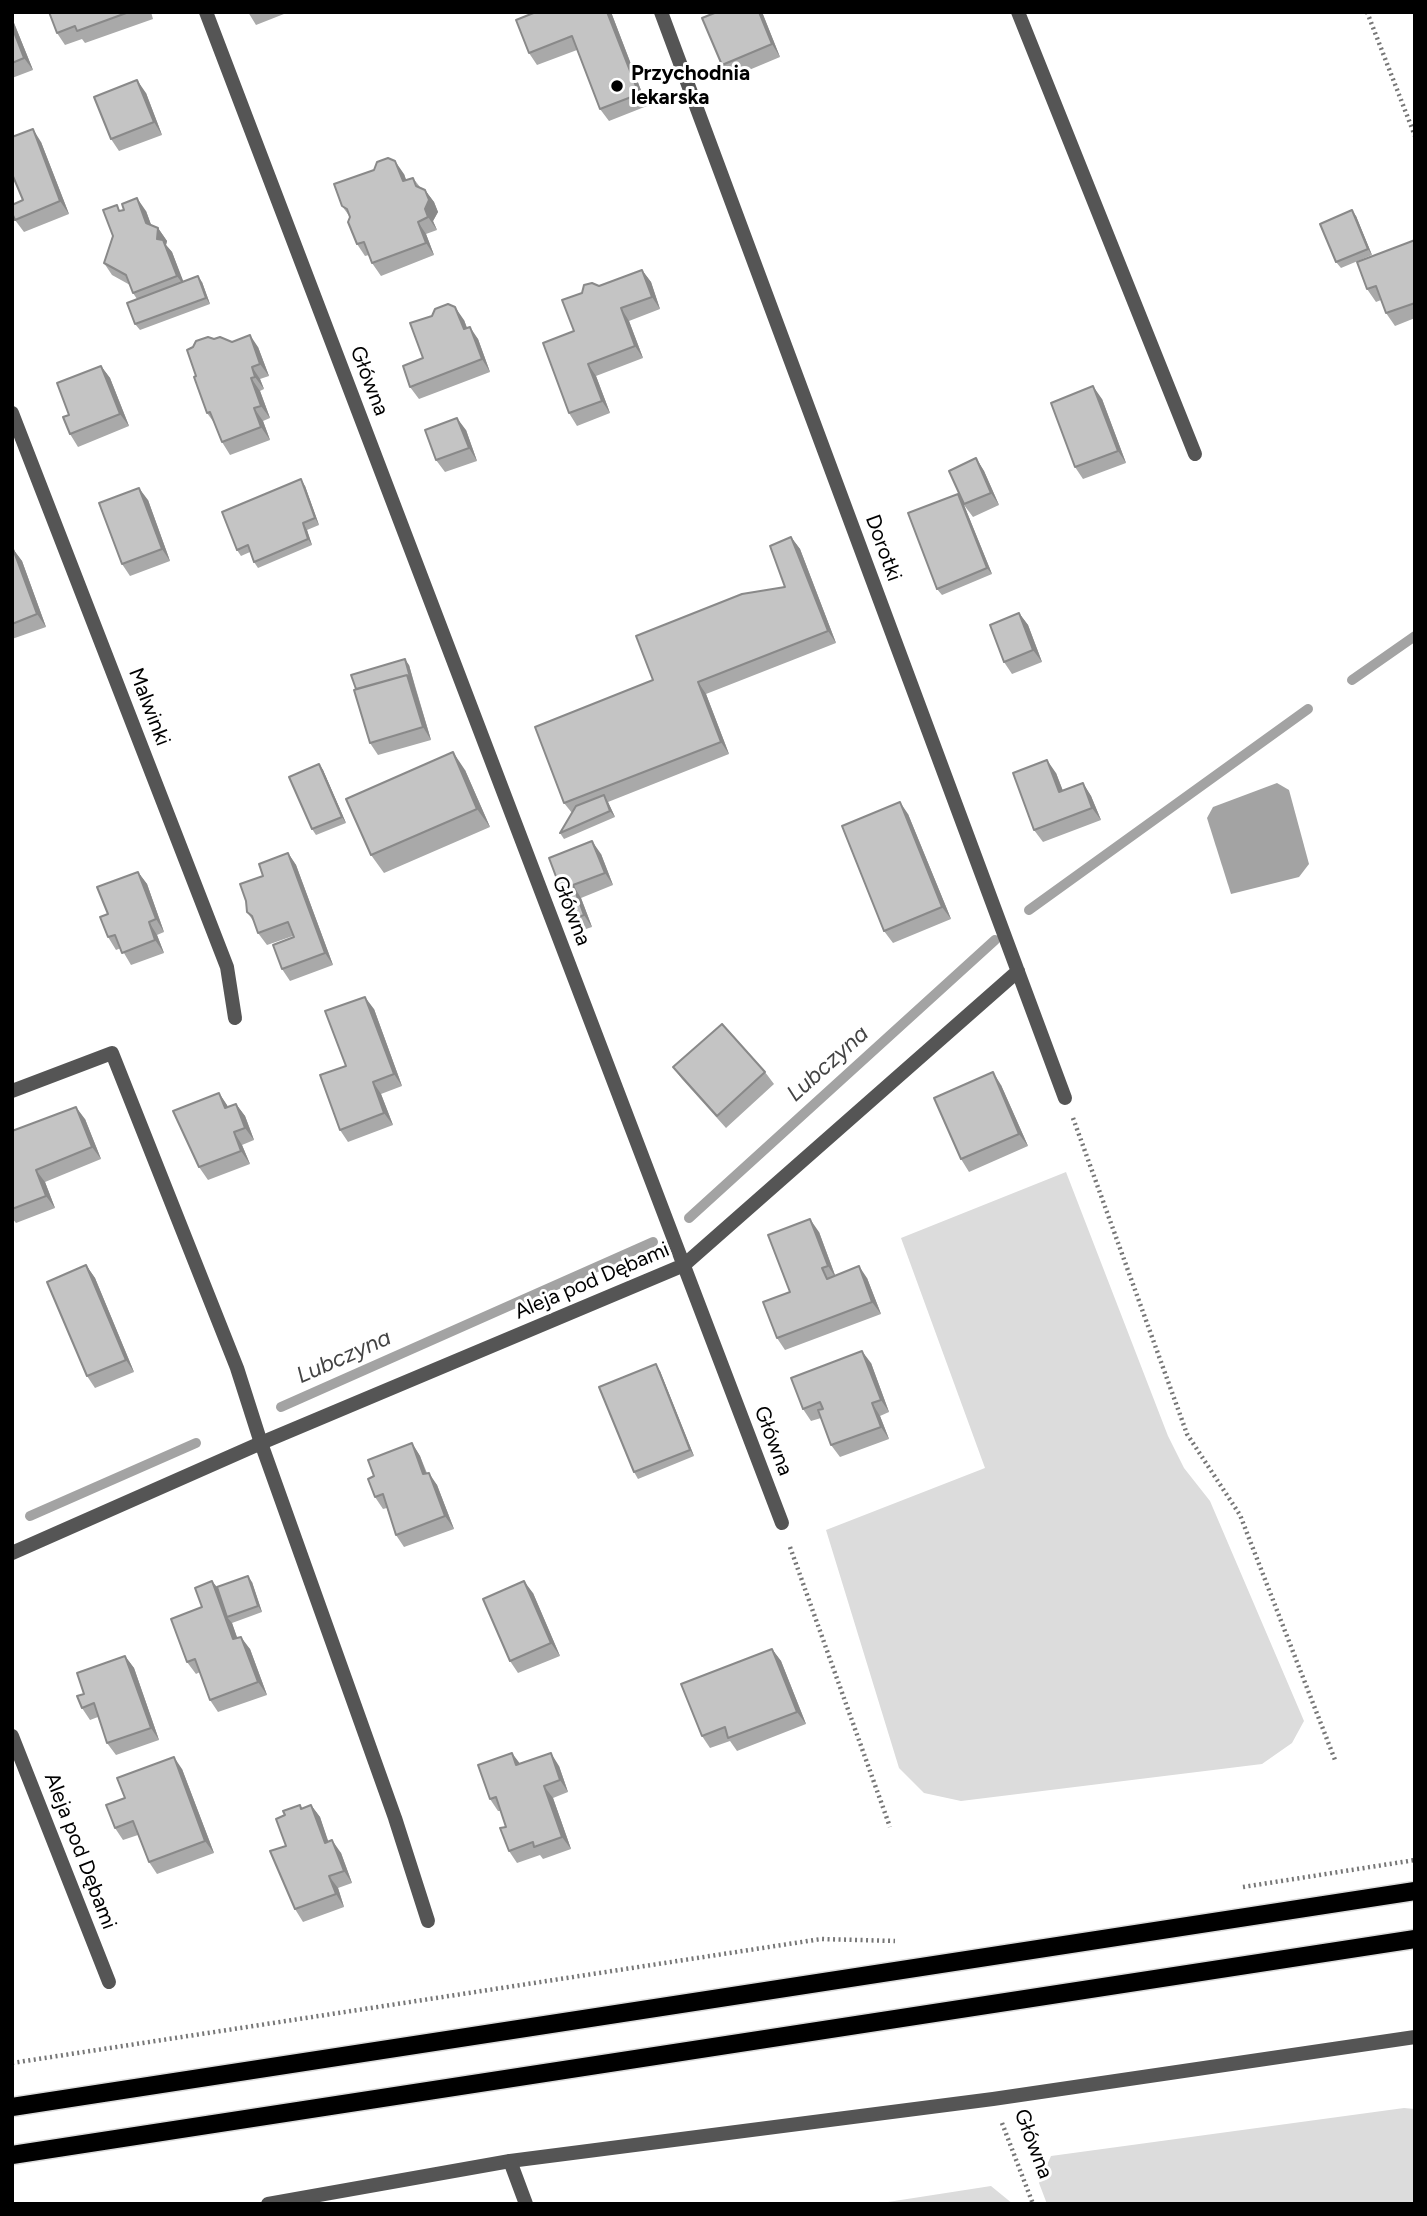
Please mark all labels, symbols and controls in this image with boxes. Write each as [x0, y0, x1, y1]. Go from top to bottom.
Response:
place label: Przychodnia lekarska [631, 61, 750, 111]
marker: Przychodnia lekarska [609, 78, 625, 94]
street label: Główna [344, 343, 394, 419]
street label: Dorotki [859, 511, 907, 585]
street label: Malwinki [123, 665, 175, 749]
street label: Główna [546, 873, 596, 949]
water label: Lubczyna [781, 1020, 875, 1108]
street label: Aleja pod Dębami [511, 1237, 673, 1325]
water label: Lubczyna [292, 1324, 396, 1390]
street label: Główna [748, 1403, 798, 1479]
street label: Aleja pod Dębami [39, 1769, 121, 1933]
street label: Główna [1008, 2106, 1058, 2182]

